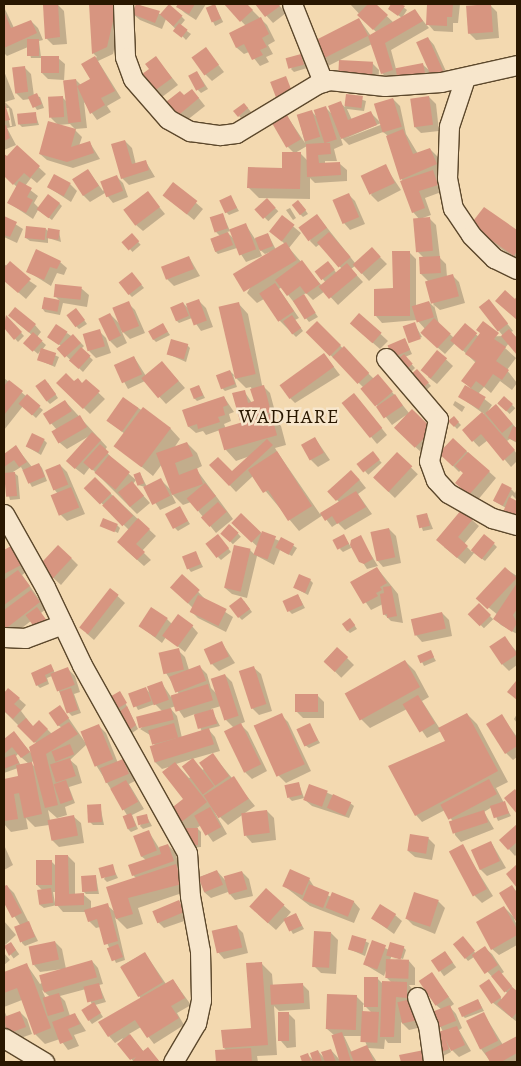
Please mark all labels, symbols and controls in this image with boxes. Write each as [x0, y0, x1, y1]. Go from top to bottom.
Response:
district label: WADHARE [238, 404, 340, 428]

